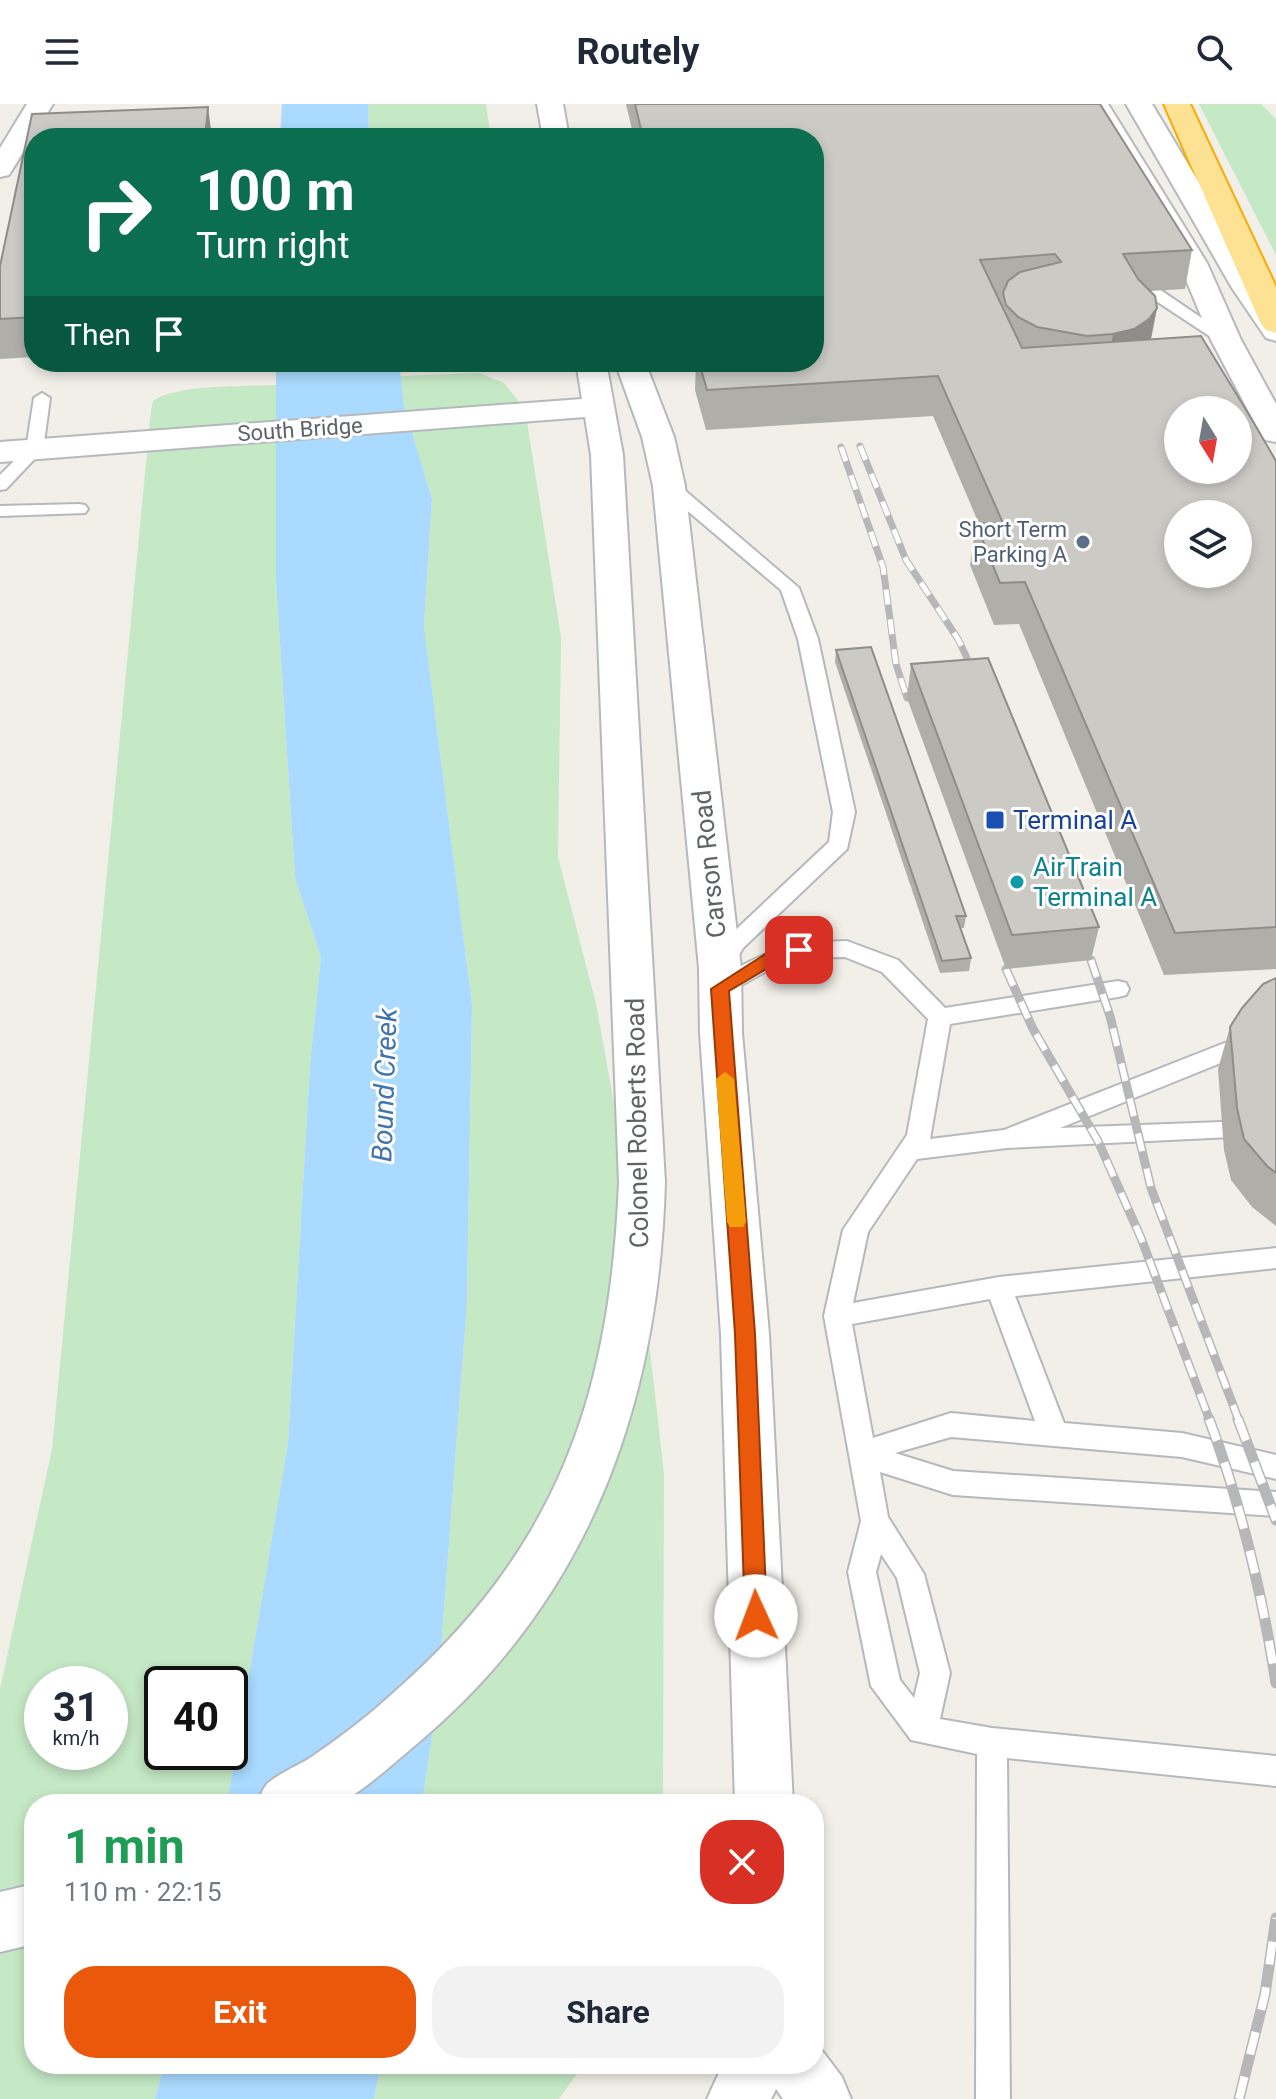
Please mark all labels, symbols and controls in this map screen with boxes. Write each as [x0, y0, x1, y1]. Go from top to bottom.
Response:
icon: menu [40, 30, 84, 74]
icon: search [1192, 30, 1236, 74]
text: Routely [577, 31, 699, 73]
text: 100 m [196, 158, 355, 224]
icon: right [64, 160, 168, 264]
text: Turn right [196, 225, 349, 267]
icon: arrive [147, 312, 191, 356]
text: Then [64, 317, 131, 352]
north arrow [1164, 396, 1252, 484]
map controls [1164, 396, 1252, 588]
street label: South Bridge [237, 413, 363, 446]
button: layers [1164, 500, 1252, 588]
place label: Short Term Parking A [959, 517, 1068, 567]
marker: Short Term Parking A [1074, 533, 1092, 551]
street label: Carson Road [686, 789, 732, 939]
place label: Terminal A [1013, 805, 1137, 835]
marker: Terminal A [984, 809, 1006, 831]
place label: AirTrain Terminal A [1033, 852, 1157, 912]
marker: AirTrain Terminal A [1008, 873, 1026, 891]
pin [765, 916, 833, 984]
icon: arrive [777, 928, 821, 972]
street label: Colonel Roberts Road [620, 997, 654, 1249]
water label: Bound Creek [365, 1006, 404, 1162]
position arrow [714, 1574, 798, 1658]
speed limit sign: 40 [144, 1666, 248, 1770]
text: 31 [53, 1684, 99, 1731]
text: km/h [53, 1726, 99, 1750]
text: 1 min [64, 1818, 185, 1875]
button: close [700, 1820, 784, 1904]
text: 110 m · 22:15 [64, 1877, 222, 1907]
button: Exit [64, 1966, 416, 2058]
button: Share [432, 1966, 784, 2058]

